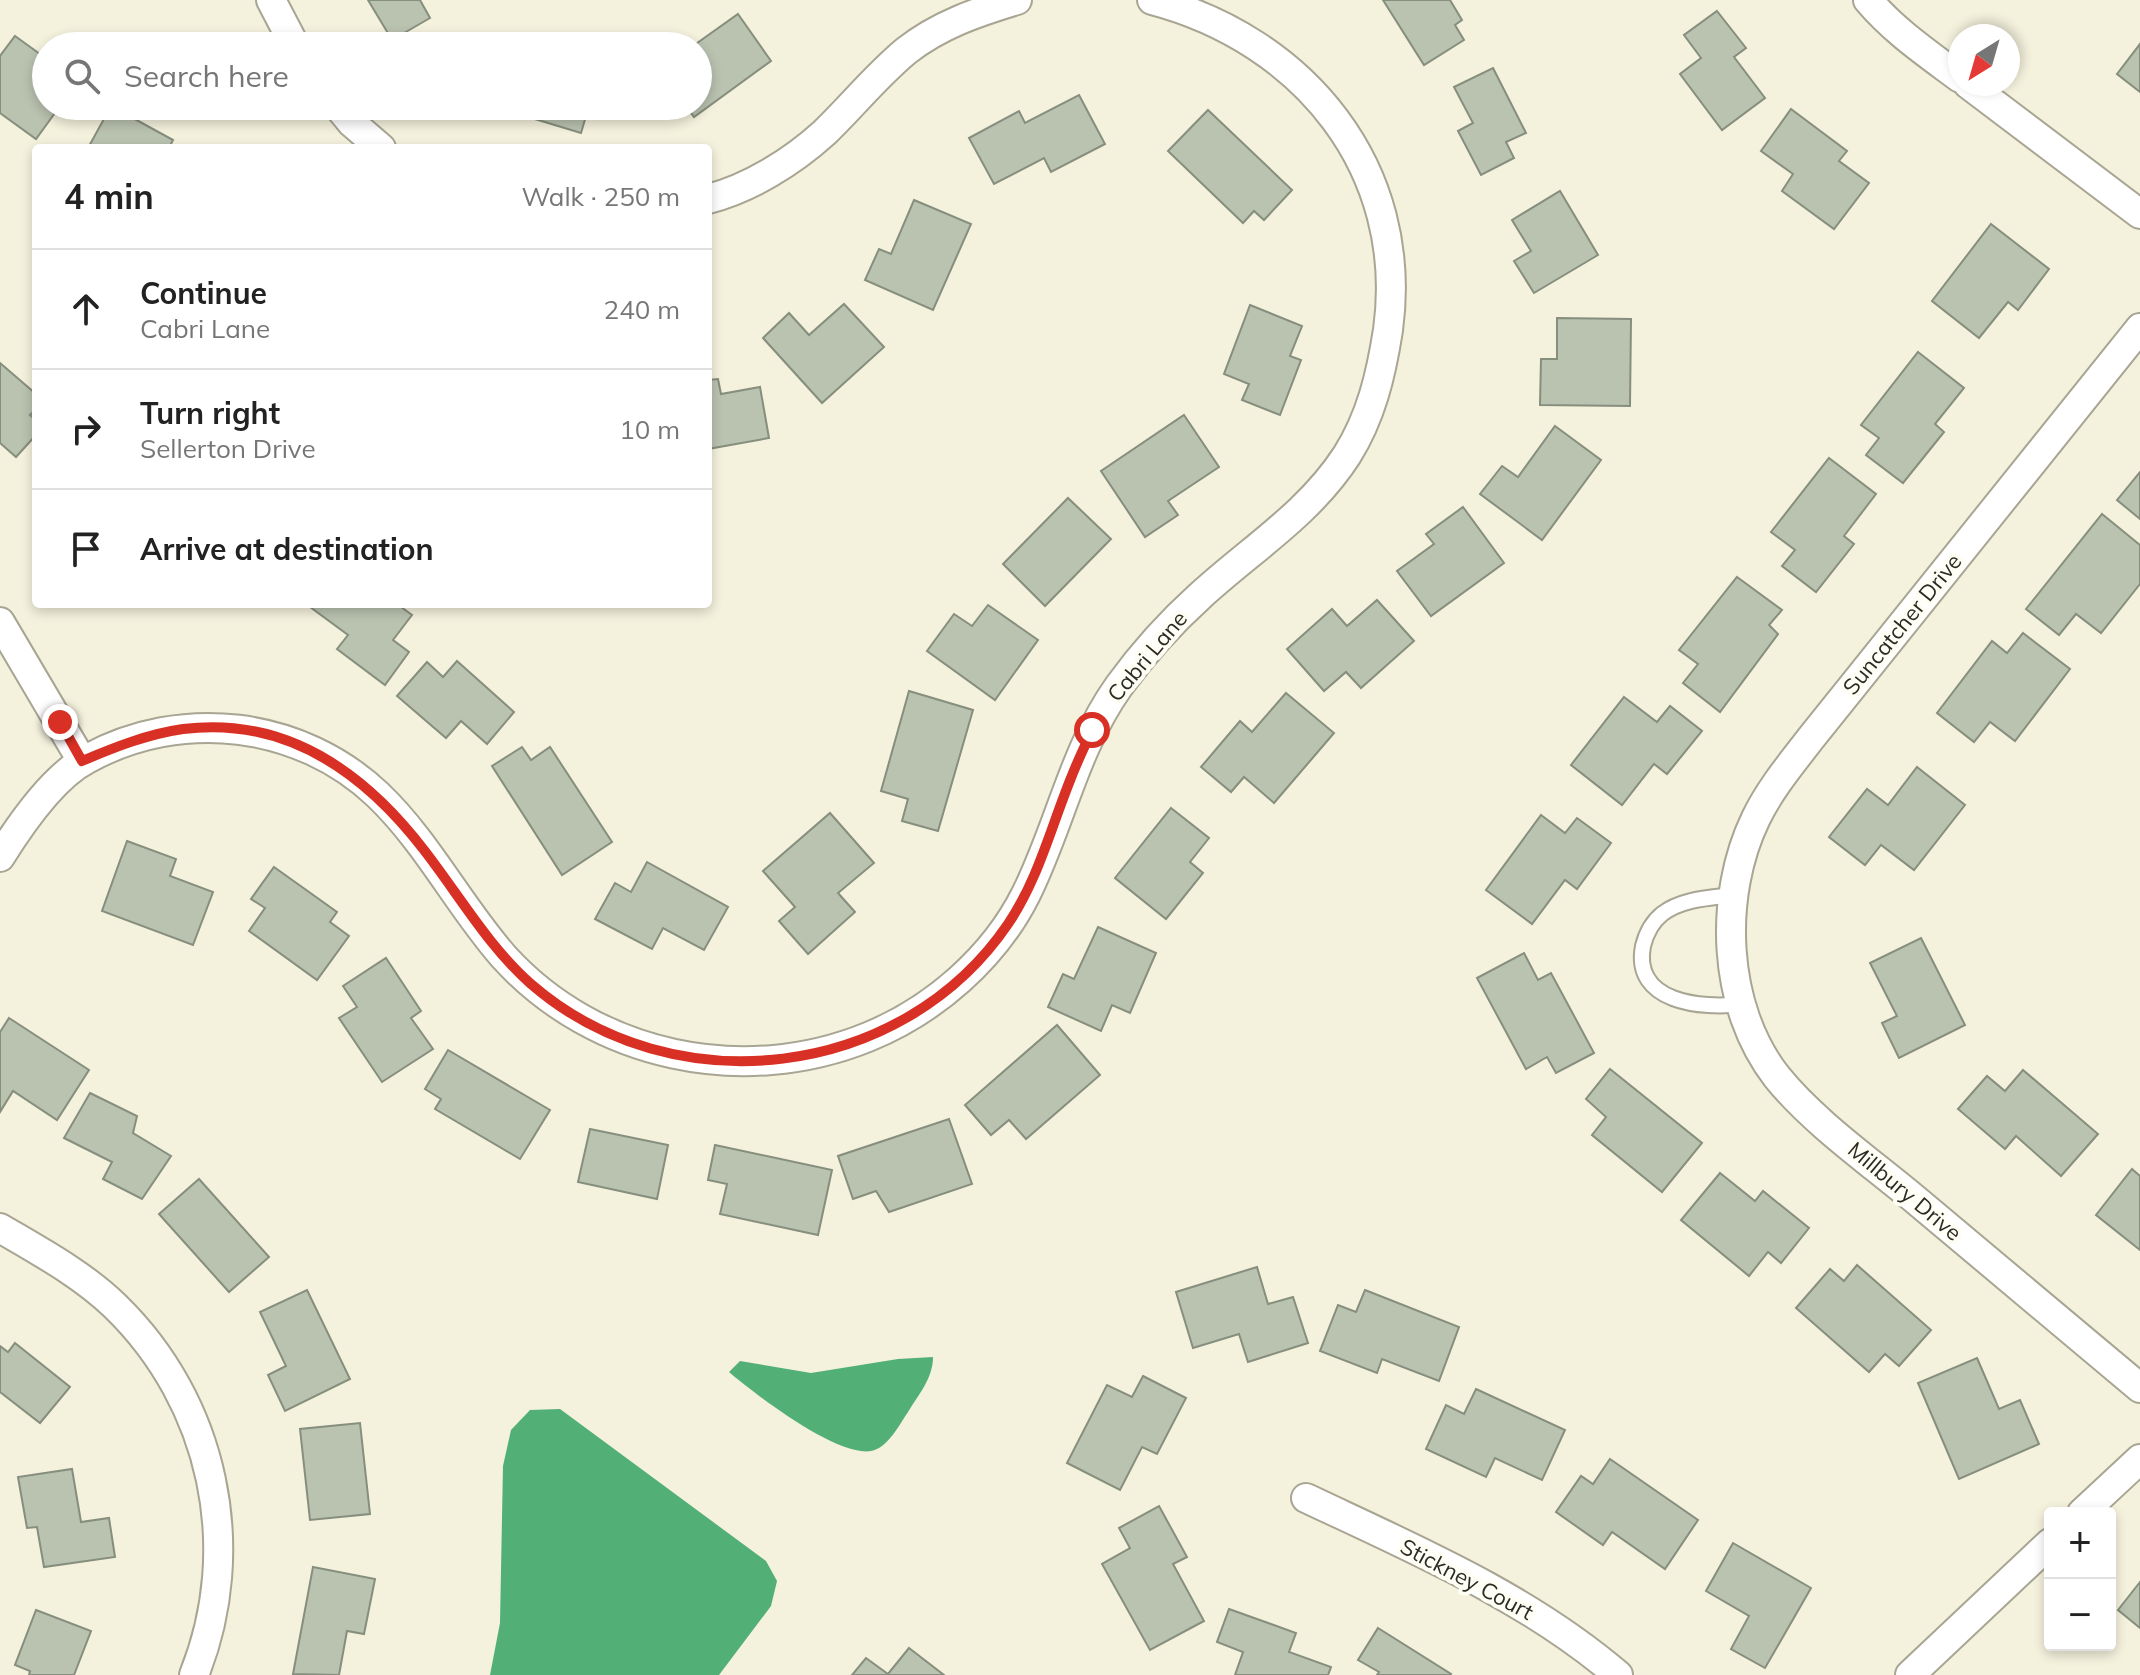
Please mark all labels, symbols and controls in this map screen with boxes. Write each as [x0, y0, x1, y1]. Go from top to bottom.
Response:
north arrow [1948, 24, 2020, 96]
search box [32, 32, 712, 120]
icon: search [60, 54, 104, 98]
text: Search here [124, 57, 289, 95]
text: 4 min [64, 175, 154, 218]
text: Walk · 250 m [521, 180, 680, 213]
text: Continue [140, 274, 267, 312]
icon: ahead [64, 287, 108, 331]
text: 240 m [604, 293, 680, 326]
text: Cabri Lane [140, 312, 270, 345]
text: Turn right [140, 394, 280, 432]
icon: right [64, 407, 108, 451]
text: 10 m [619, 413, 680, 446]
text: Sellerton Drive [140, 432, 316, 465]
icon: arrive [64, 527, 108, 571]
text: Arrive at destination [140, 530, 434, 568]
street label: Suncatcher Drive [1837, 548, 1967, 700]
street label: Cabri Lane [1101, 605, 1193, 707]
route end [42, 704, 78, 740]
route start [1074, 712, 1110, 748]
street label: Millbury Drive [1842, 1135, 1968, 1247]
map controls [2044, 1507, 2116, 1651]
button: + [2044, 1507, 2116, 1579]
street label: Stickney Court [1396, 1532, 1539, 1626]
button: − [2044, 1579, 2116, 1651]

